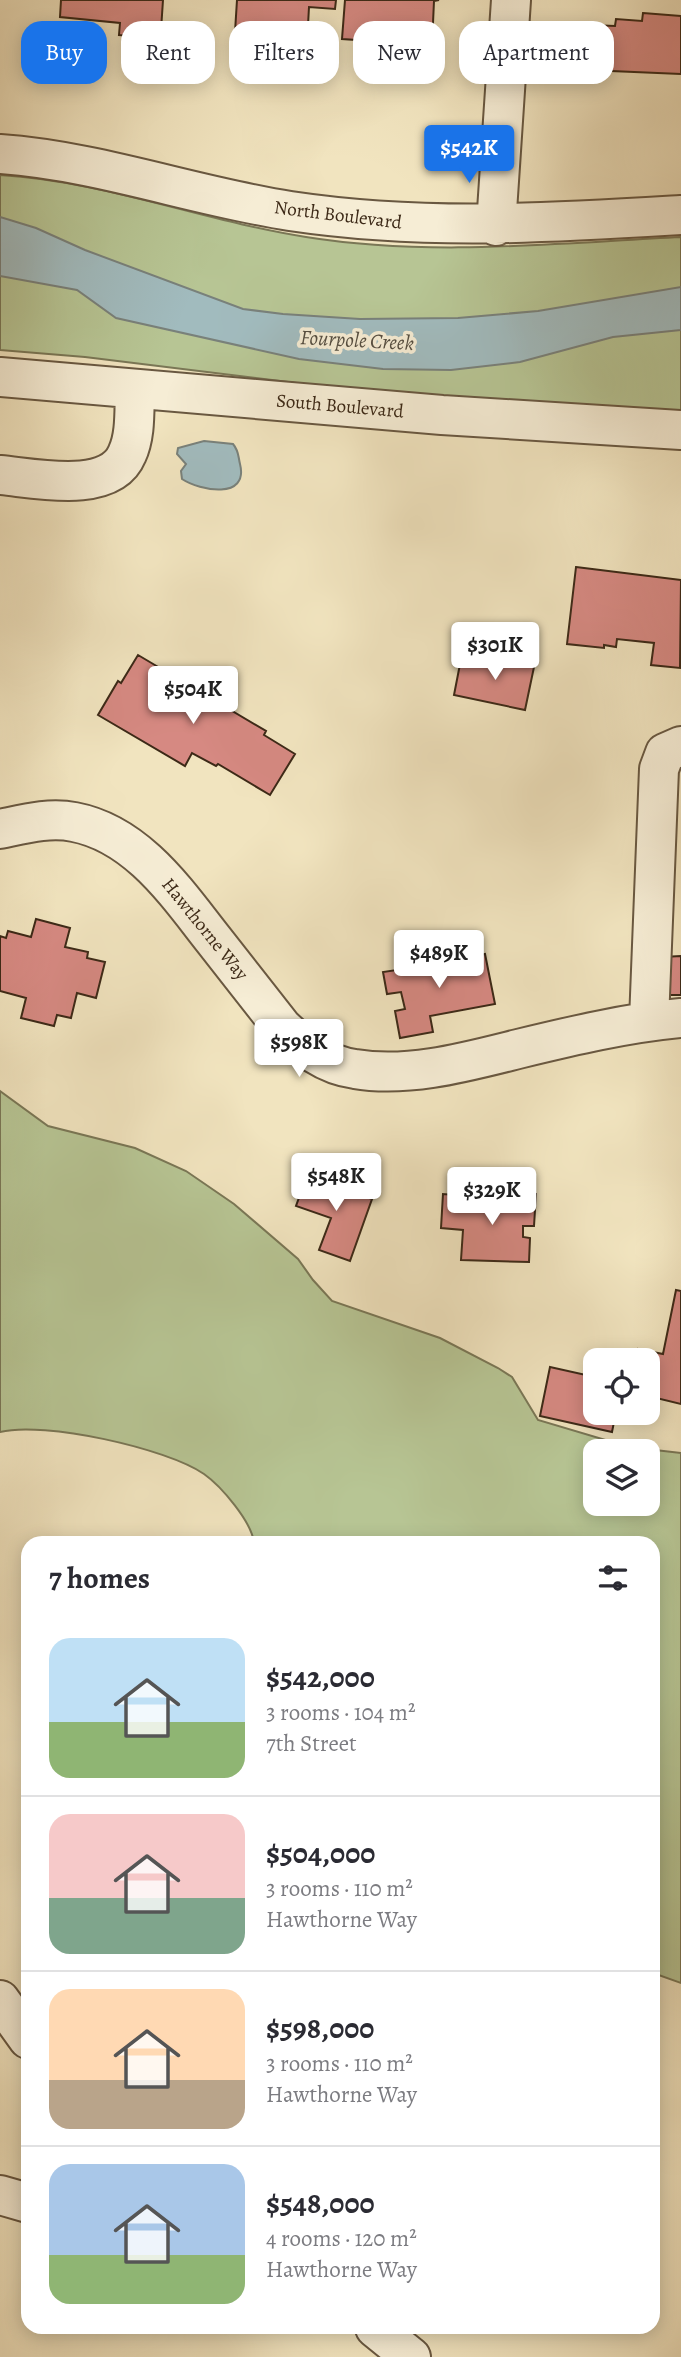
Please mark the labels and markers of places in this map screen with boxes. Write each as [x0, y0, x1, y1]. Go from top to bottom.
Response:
pin: $542K [420, 125, 518, 185]
pin: $301K [446, 622, 544, 682]
pin: $504K [144, 666, 242, 726]
pin: $489K [390, 930, 488, 990]
pin: $598K [250, 1020, 348, 1079]
pin: $548K [287, 1154, 385, 1213]
pin: $329K [443, 1168, 541, 1227]

